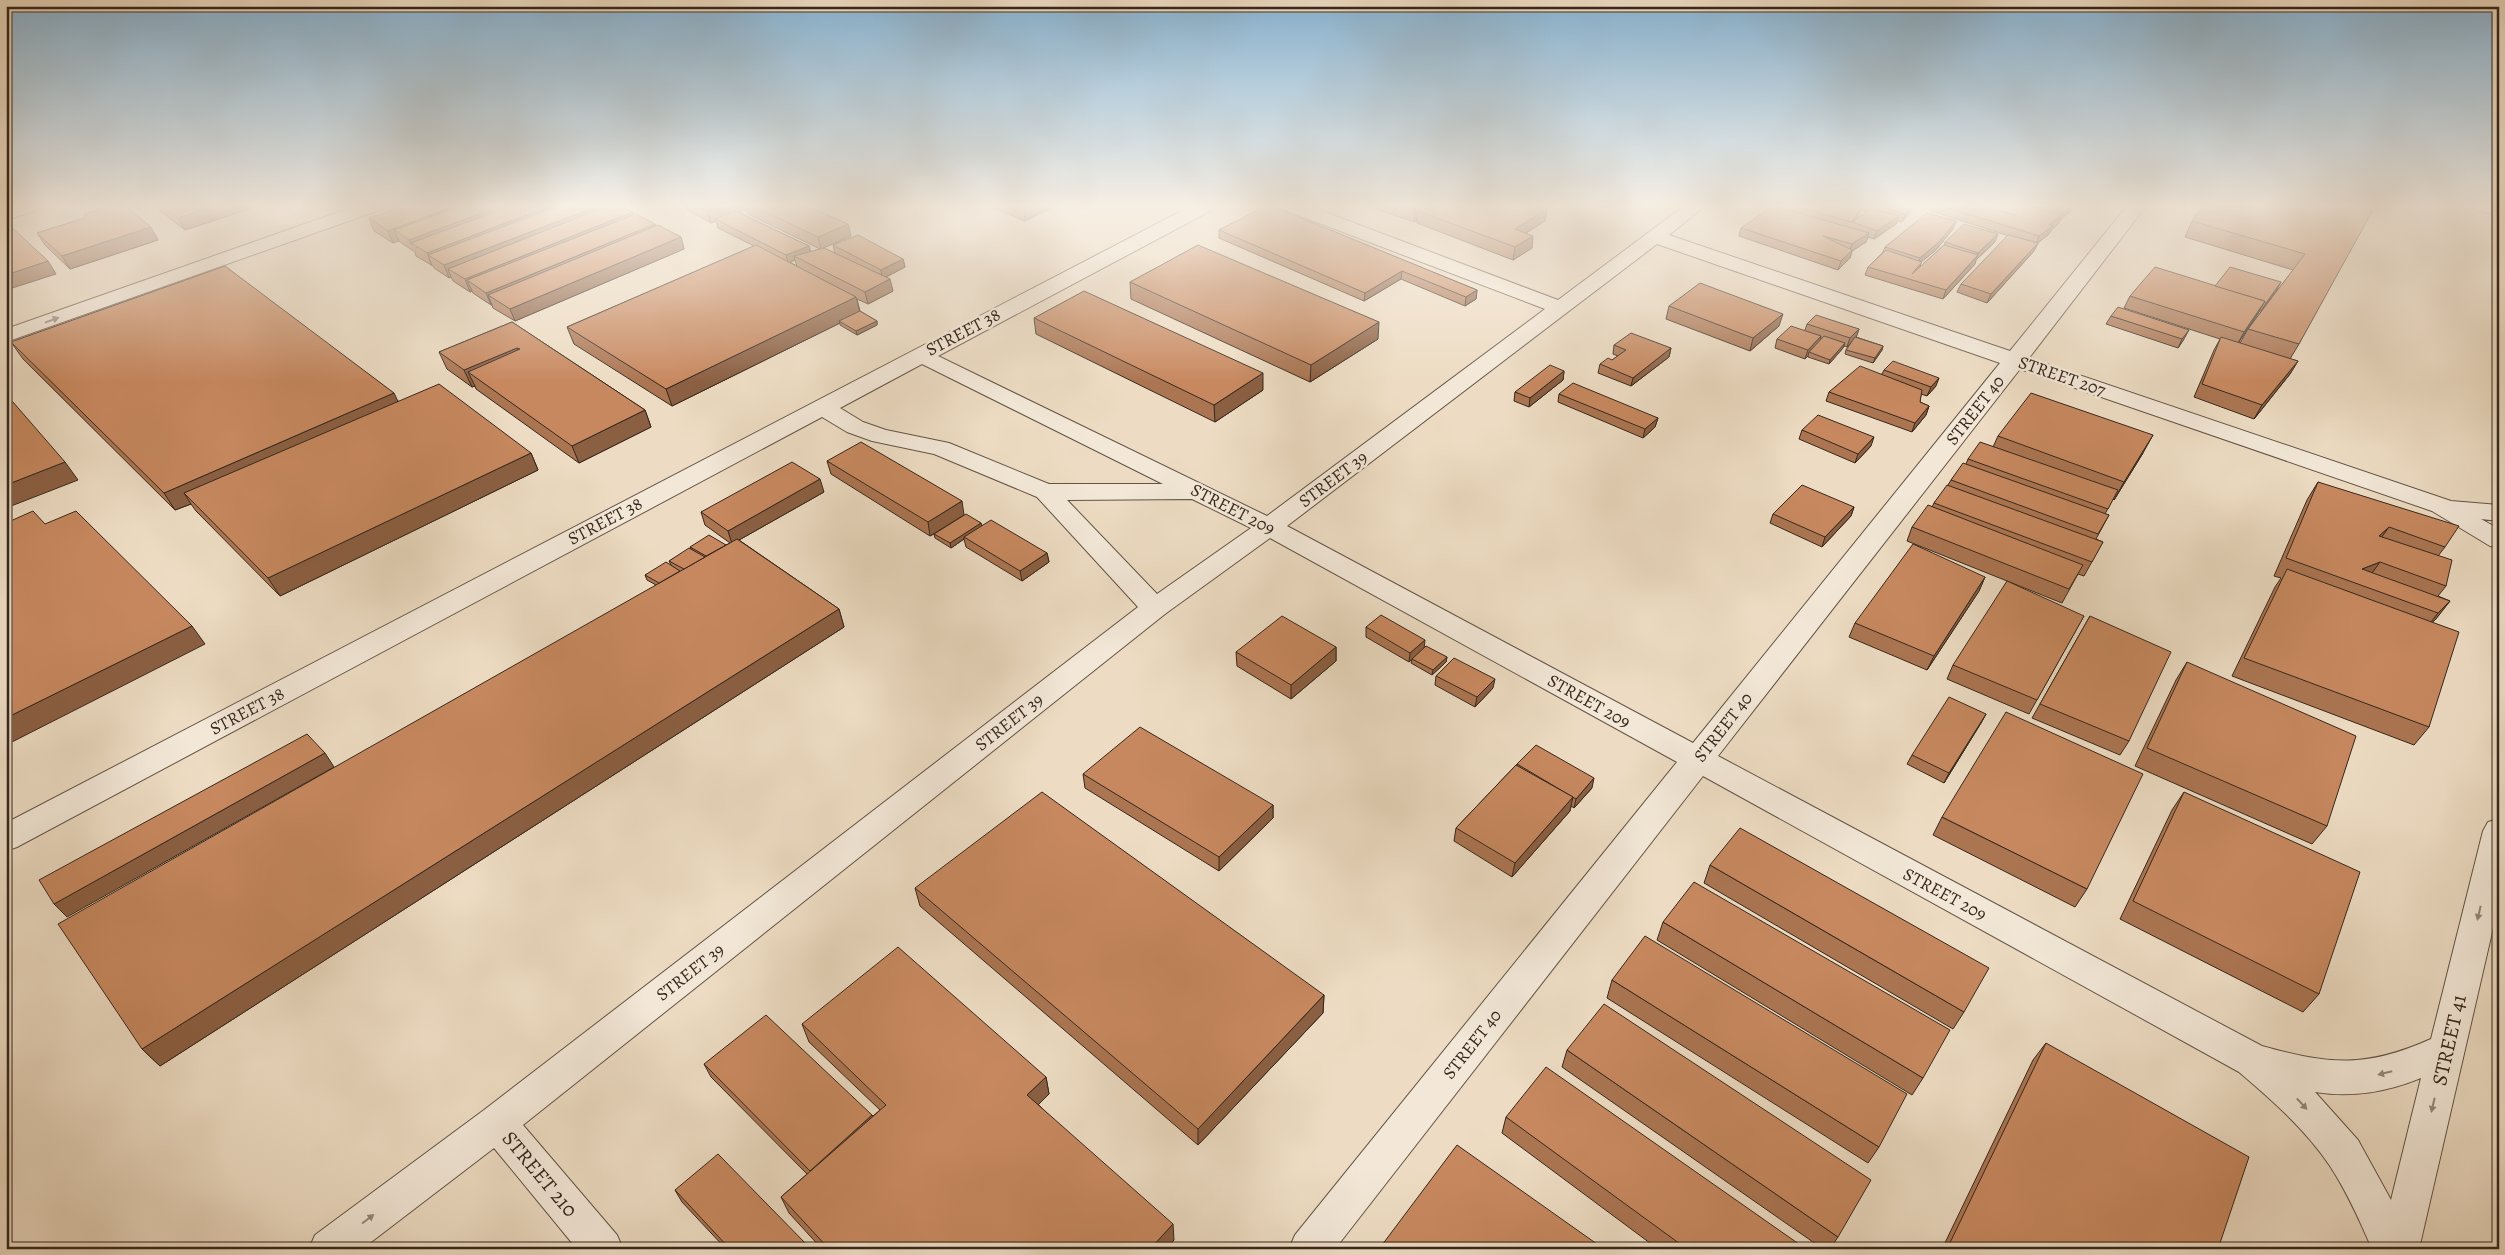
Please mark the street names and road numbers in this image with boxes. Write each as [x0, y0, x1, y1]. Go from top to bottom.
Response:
street label: STREET 38 [921, 302, 1005, 362]
street label: STREET 207 [2015, 350, 2109, 402]
street label: STREET 40 [1940, 370, 2010, 450]
street label: STREET 39 [1294, 445, 1372, 513]
street label: STREET 209 [1187, 478, 1279, 540]
street label: STREET 38 [563, 491, 647, 551]
street label: STREET 209 [1543, 668, 1635, 734]
street label: STREET 38 [205, 681, 289, 741]
street label: STREET 40 [1688, 687, 1758, 767]
street label: STREET 39 [970, 688, 1048, 756]
street label: STREET 209 [1899, 862, 1991, 926]
street label: STREET 39 [651, 938, 729, 1006]
street label: STREET 41 [2425, 992, 2473, 1088]
street label: STREET 40 [1437, 1004, 1507, 1084]
street label: STREET 210 [496, 1125, 584, 1223]

